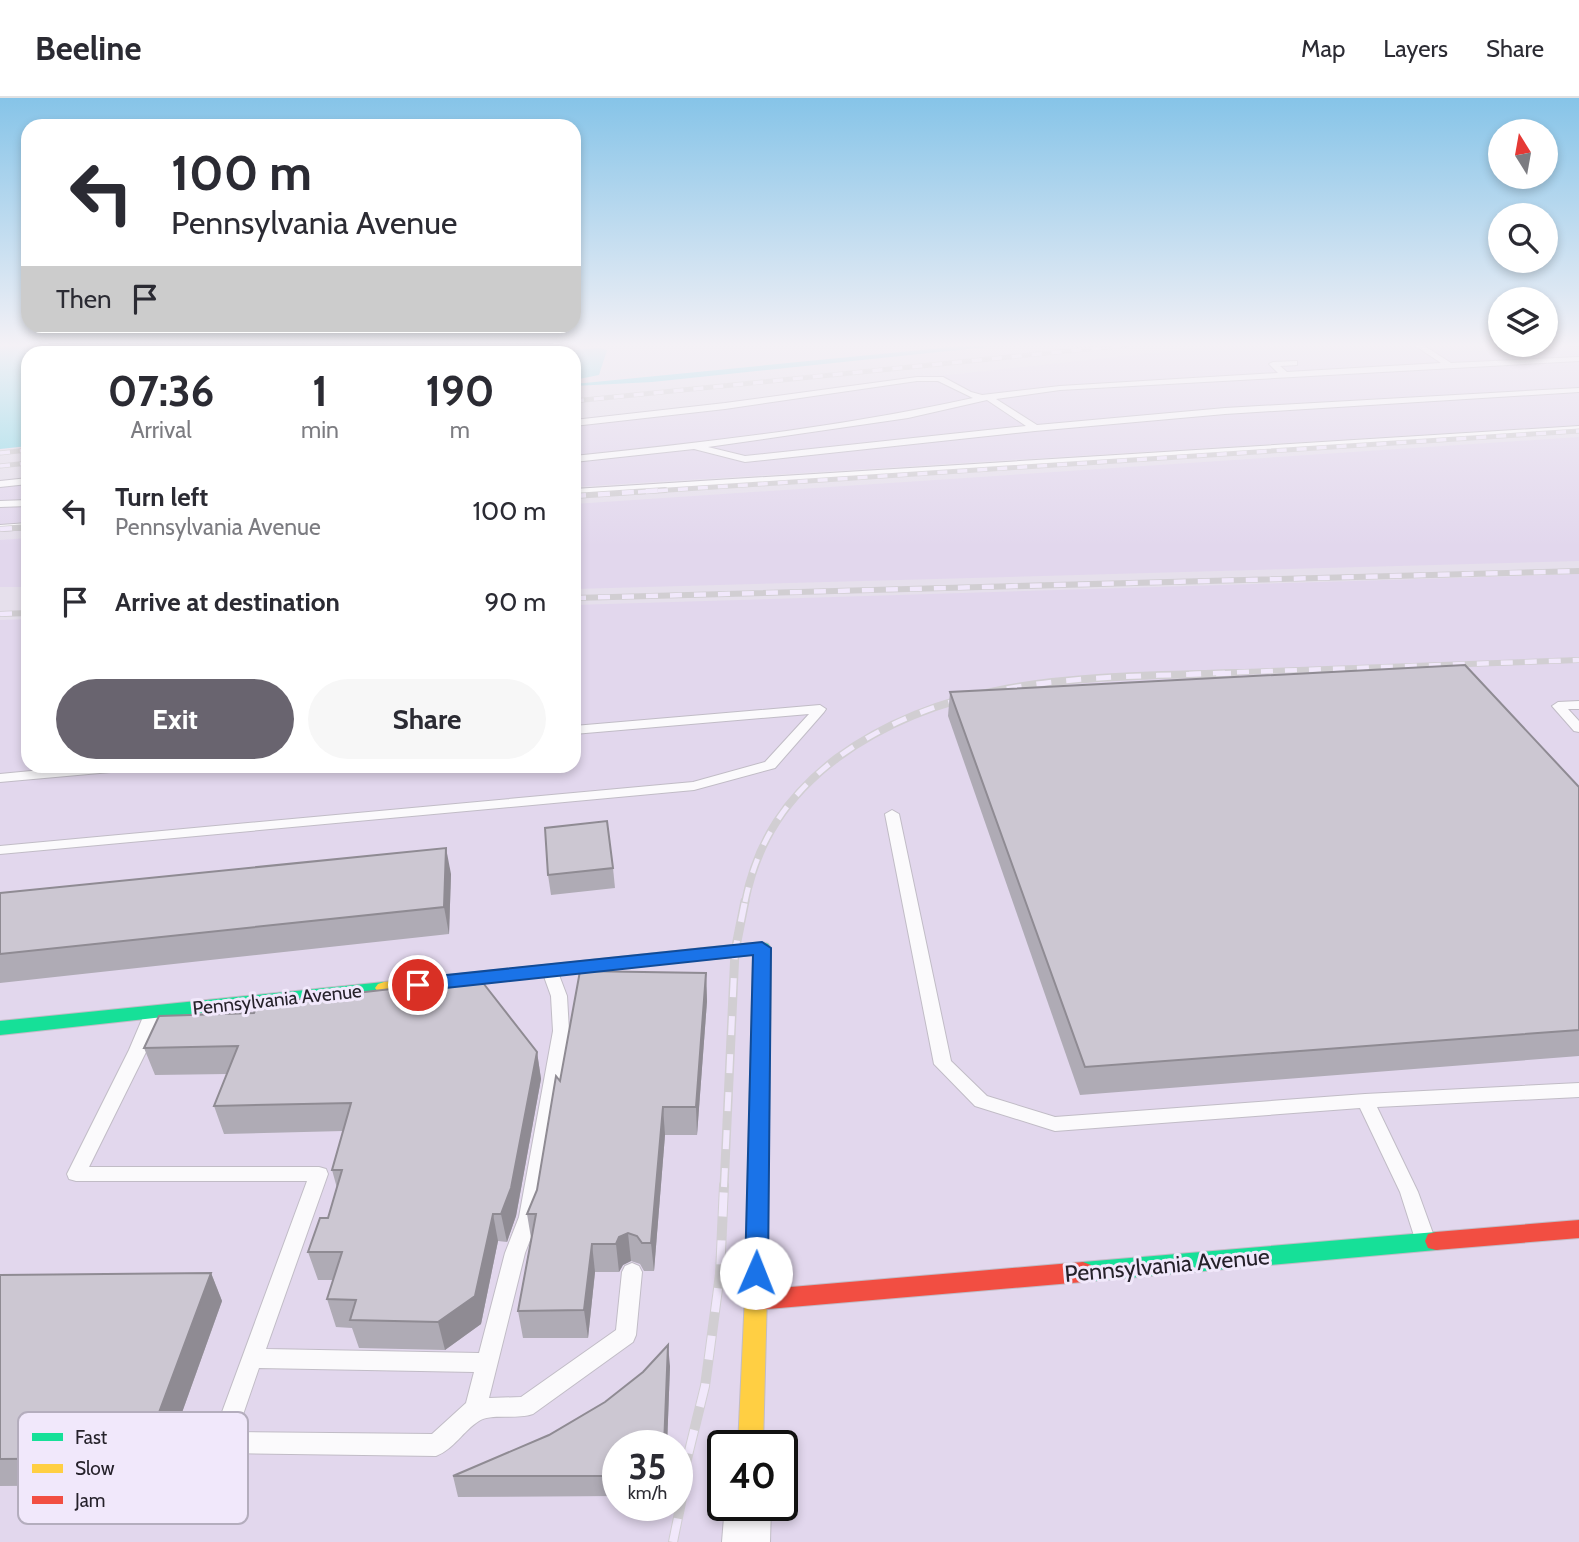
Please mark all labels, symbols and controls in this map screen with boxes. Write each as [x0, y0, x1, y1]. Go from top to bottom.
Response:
text: Beeline [35, 28, 141, 68]
text: Map [1301, 34, 1345, 63]
text: Layers [1383, 34, 1448, 63]
text: Share [1486, 34, 1544, 63]
north arrow [1488, 119, 1558, 189]
map controls [1488, 119, 1558, 357]
text: 100 m [171, 143, 312, 202]
icon: left [56, 147, 147, 238]
text: Pennsylvania Avenue [171, 203, 457, 242]
button: search [1488, 203, 1558, 273]
icon: arrive [126, 280, 164, 318]
text: Then [56, 283, 112, 315]
button: layers [1488, 287, 1558, 357]
text: 07:36 [108, 365, 214, 417]
text: 1 [312, 365, 328, 417]
text: 190 [426, 365, 494, 417]
text: Arrival [130, 416, 192, 444]
text: min [301, 416, 339, 444]
text: m [450, 416, 470, 444]
text: Turn left [115, 481, 208, 513]
icon: left [56, 492, 94, 530]
text: 100 m [473, 495, 546, 527]
text: Pennsylvania Avenue [115, 513, 321, 541]
icon: arrive [56, 583, 94, 621]
text: Arrive at destination [115, 586, 340, 618]
text: 90 m [484, 586, 546, 618]
button: Exit [56, 679, 294, 759]
button: Share [308, 679, 546, 759]
pin [388, 955, 448, 1015]
icon: arrive [399, 966, 437, 1004]
street label: Pennsylvania Avenue [191, 979, 363, 1020]
position arrow [719, 1236, 793, 1310]
street label: Pennsylvania Avenue [1063, 1242, 1271, 1288]
legend [18, 1412, 248, 1524]
text: Fast [75, 1426, 108, 1449]
speed limit sign: 40 [707, 1430, 798, 1521]
text: 35 [629, 1445, 666, 1488]
text: Slow [75, 1457, 115, 1480]
text: km/h [628, 1482, 667, 1504]
text: Jam [74, 1489, 105, 1512]

